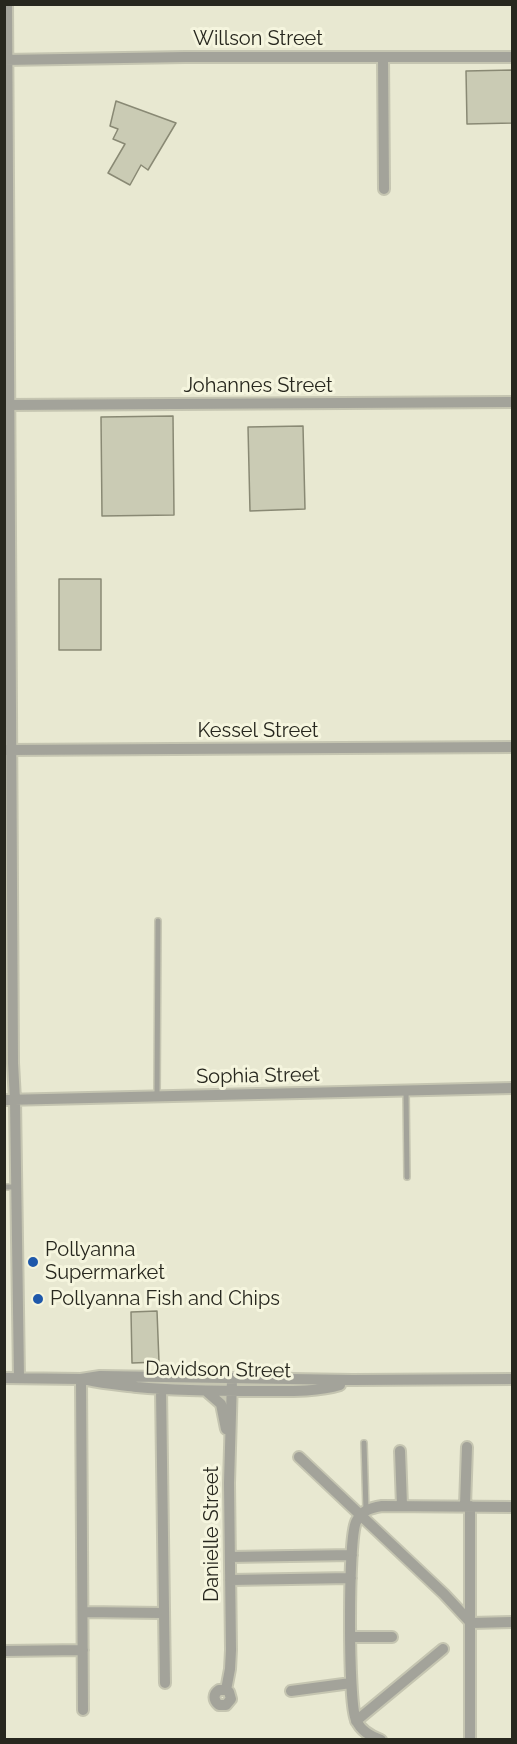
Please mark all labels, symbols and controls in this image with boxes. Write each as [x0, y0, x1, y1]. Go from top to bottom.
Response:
street label: Willson Street [193, 27, 323, 51]
street label: Johannes Street [183, 374, 333, 398]
street label: Kessel Street [197, 719, 319, 743]
street label: Sophia Street [196, 1063, 320, 1089]
place label: Pollyanna Supermarket [45, 1238, 165, 1285]
marker: Pollyanna Supermarket [26, 1255, 40, 1269]
place label: Pollyanna Fish and Chips [50, 1287, 280, 1311]
marker: Pollyanna Fish and Chips [31, 1292, 45, 1306]
street label: Davidson Street [145, 1357, 291, 1383]
street label: Danielle Street [200, 1466, 224, 1602]

